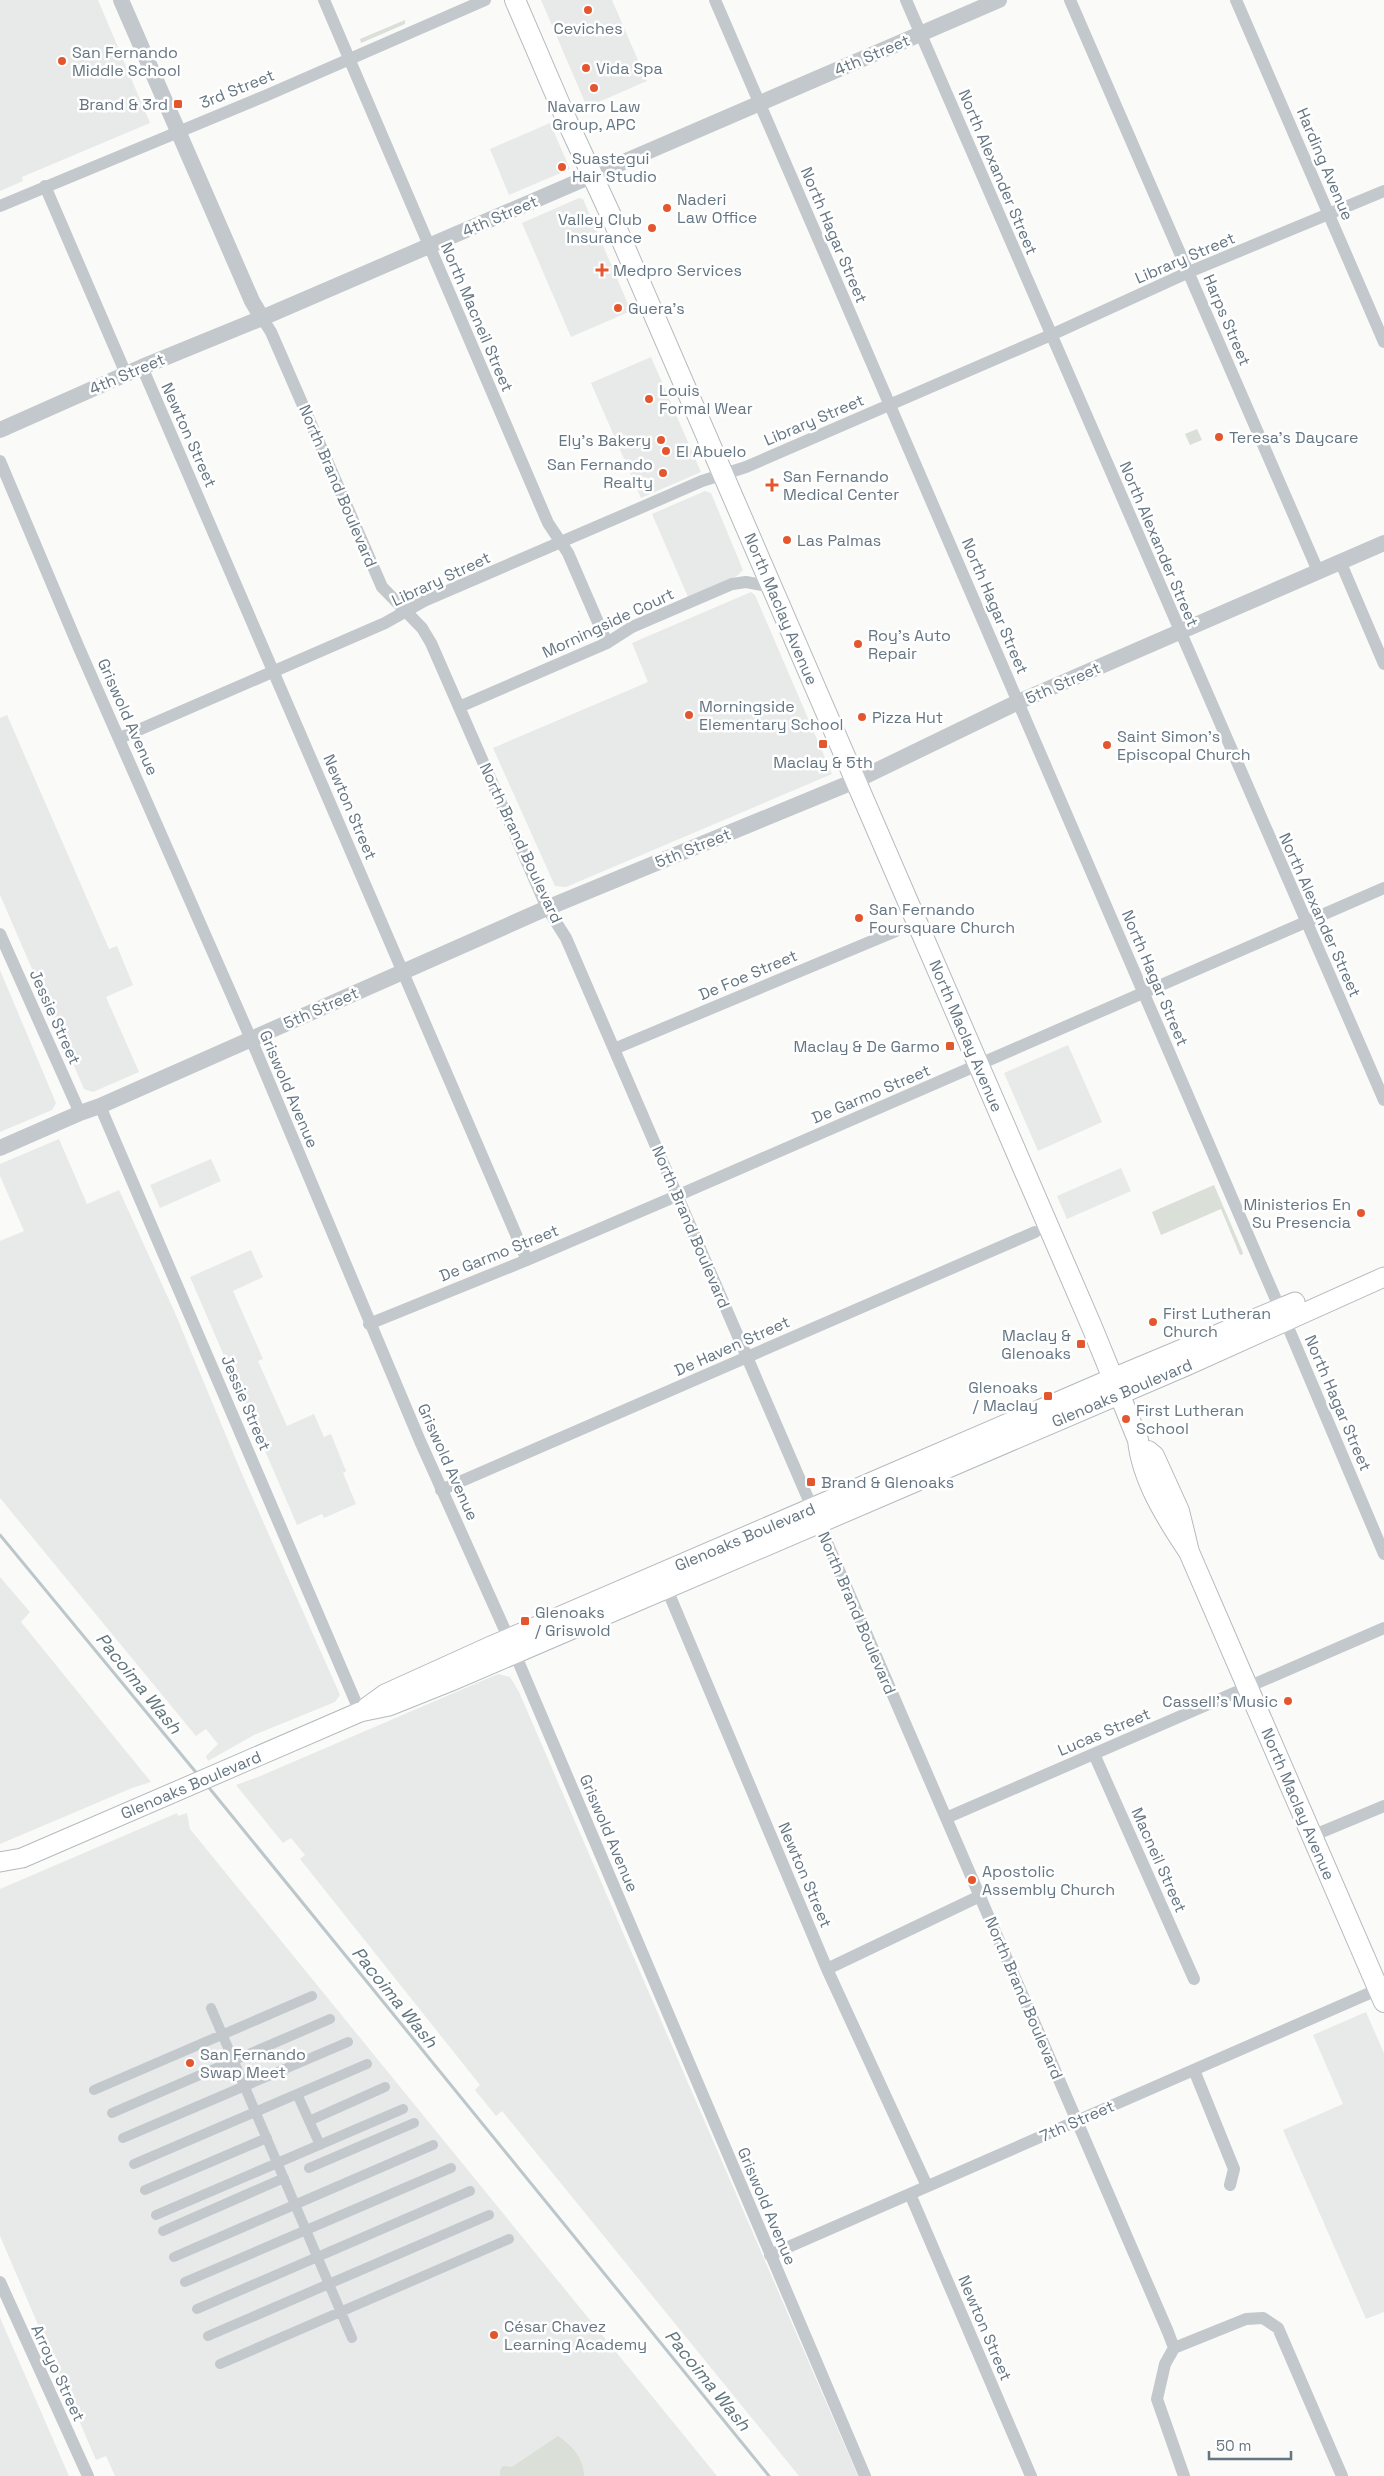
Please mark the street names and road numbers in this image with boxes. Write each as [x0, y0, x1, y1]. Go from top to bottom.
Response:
street label: 4th Street [831, 30, 913, 80]
street label: 3rd Street [197, 65, 277, 113]
street label: North Alexander Street [954, 86, 1042, 258]
street label: Harding Avenue [1292, 105, 1358, 223]
street label: North Hagar Street [796, 164, 872, 306]
street label: 4th Street [459, 191, 541, 241]
street label: Library Street [1132, 227, 1238, 289]
street label: North Macneil Street [436, 239, 518, 395]
street label: Harps Street [1198, 271, 1256, 369]
street label: 4th Street [86, 349, 168, 399]
street label: Newton Street [157, 379, 221, 491]
street label: Library Street [761, 389, 867, 451]
street label: North Brand Boulevard [294, 402, 382, 570]
street label: North Alexander Street [1115, 458, 1203, 630]
street label: North Maclay Avenue [739, 530, 823, 688]
street label: North Hagar Street [957, 535, 1033, 677]
street label: Library Street [388, 547, 494, 611]
street label: Morningside Court [539, 583, 677, 663]
street label: Griswold Avenue [93, 655, 163, 779]
street label: 5th Street [1022, 657, 1104, 709]
street label: Newton Street [318, 751, 382, 863]
street label: North Brand Boulevard [475, 759, 567, 927]
street label: 5th Street [652, 823, 734, 873]
street label: North Alexander Street [1274, 830, 1366, 1000]
street label: North Hagar Street [1117, 907, 1193, 1049]
street label: De Foe Street [696, 945, 800, 1005]
street label: North Maclay Avenue [924, 957, 1008, 1115]
street label: Jessie Street [25, 966, 85, 1068]
street label: 5th Street [280, 982, 362, 1034]
street label: Griswold Avenue [255, 1027, 323, 1151]
street label: De Garmo Street [809, 1060, 933, 1128]
street label: North Brand Boulevard [647, 1143, 735, 1311]
street label: De Garmo Street [436, 1220, 562, 1286]
street label: De Haven Street [671, 1311, 793, 1381]
street label: North Hagar Street [1300, 1332, 1376, 1474]
street label: Jessie Street [216, 1352, 276, 1454]
street label: Glenoaks Boulevard [1049, 1354, 1195, 1432]
street label: Griswold Avenue [413, 1400, 483, 1524]
street label: Glenoaks Boulevard [672, 1498, 818, 1576]
street label: North Brand Boulevard [813, 1529, 901, 1697]
street label: Lucas Street [1055, 1703, 1153, 1761]
street label: North Maclay Avenue [1256, 1725, 1340, 1883]
street label: Glenoaks Boulevard [118, 1746, 264, 1824]
street label: Griswold Avenue [575, 1771, 643, 1895]
street label: Macneil Street [1127, 1804, 1191, 1916]
street label: Newton Street [773, 1819, 837, 1931]
street label: North Brand Boulevard [980, 1914, 1068, 2082]
street label: 7th Street [1037, 2095, 1117, 2147]
street label: Griswold Avenue [733, 2144, 801, 2268]
street label: Newton Street [953, 2272, 1017, 2384]
street label: Arroyo Street [26, 2321, 90, 2425]

